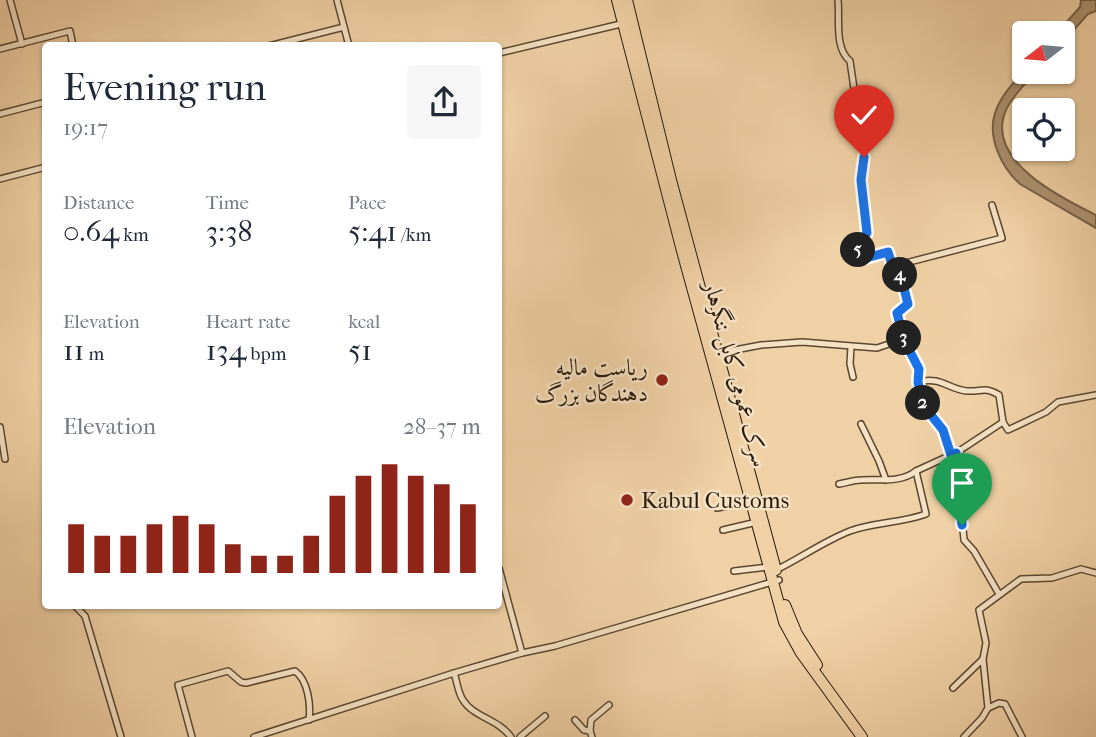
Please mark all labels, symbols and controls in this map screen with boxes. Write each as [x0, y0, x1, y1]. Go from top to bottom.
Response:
north arrow [1012, 21, 1074, 84]
map controls [1012, 21, 1075, 161]
text: Evening run [63, 65, 266, 110]
button: share [407, 65, 481, 139]
pin [834, 85, 894, 157]
icon: check [845, 96, 883, 134]
button: locate [1012, 98, 1075, 161]
text: 19:17 [63, 114, 108, 141]
text: Distance [63, 192, 134, 214]
text: Time [206, 192, 249, 214]
text: Pace [348, 192, 386, 214]
text: 0.64 [63, 214, 119, 249]
text: 3:38 [206, 214, 253, 249]
text: 5:41 [348, 214, 397, 249]
text: km [119, 224, 149, 246]
text: /km [397, 224, 431, 246]
pin: 5 [840, 232, 876, 268]
text: 5 [853, 238, 862, 260]
pin: 4 [883, 258, 918, 292]
text: 4 [894, 263, 905, 285]
street label: سرک عمومی کابل ننگرهار [695, 276, 774, 470]
text: Elevation [63, 311, 140, 333]
text: Heart rate [206, 311, 291, 333]
text: kcal [348, 311, 380, 333]
pin: 3 [886, 320, 922, 356]
text: 3 [900, 326, 907, 348]
text: 11 [63, 333, 84, 368]
text: 134 [206, 333, 246, 368]
text: 51 [348, 333, 372, 368]
text: m [84, 343, 104, 365]
text: bpm [246, 343, 286, 365]
place label: ریاست مالیه دهندگان بزرگ [535, 354, 648, 407]
marker: ریاست مالیه دهندگان بزرگ [654, 372, 670, 388]
pin: 2 [906, 386, 940, 420]
text: 2 [918, 391, 927, 413]
text: Elevation [63, 413, 156, 440]
text: 28–37 m [403, 413, 481, 440]
pin [932, 453, 992, 525]
icon: arrive [943, 464, 981, 502]
place label: Kabul Customs [641, 487, 789, 514]
marker: Kabul Customs [619, 492, 635, 508]

